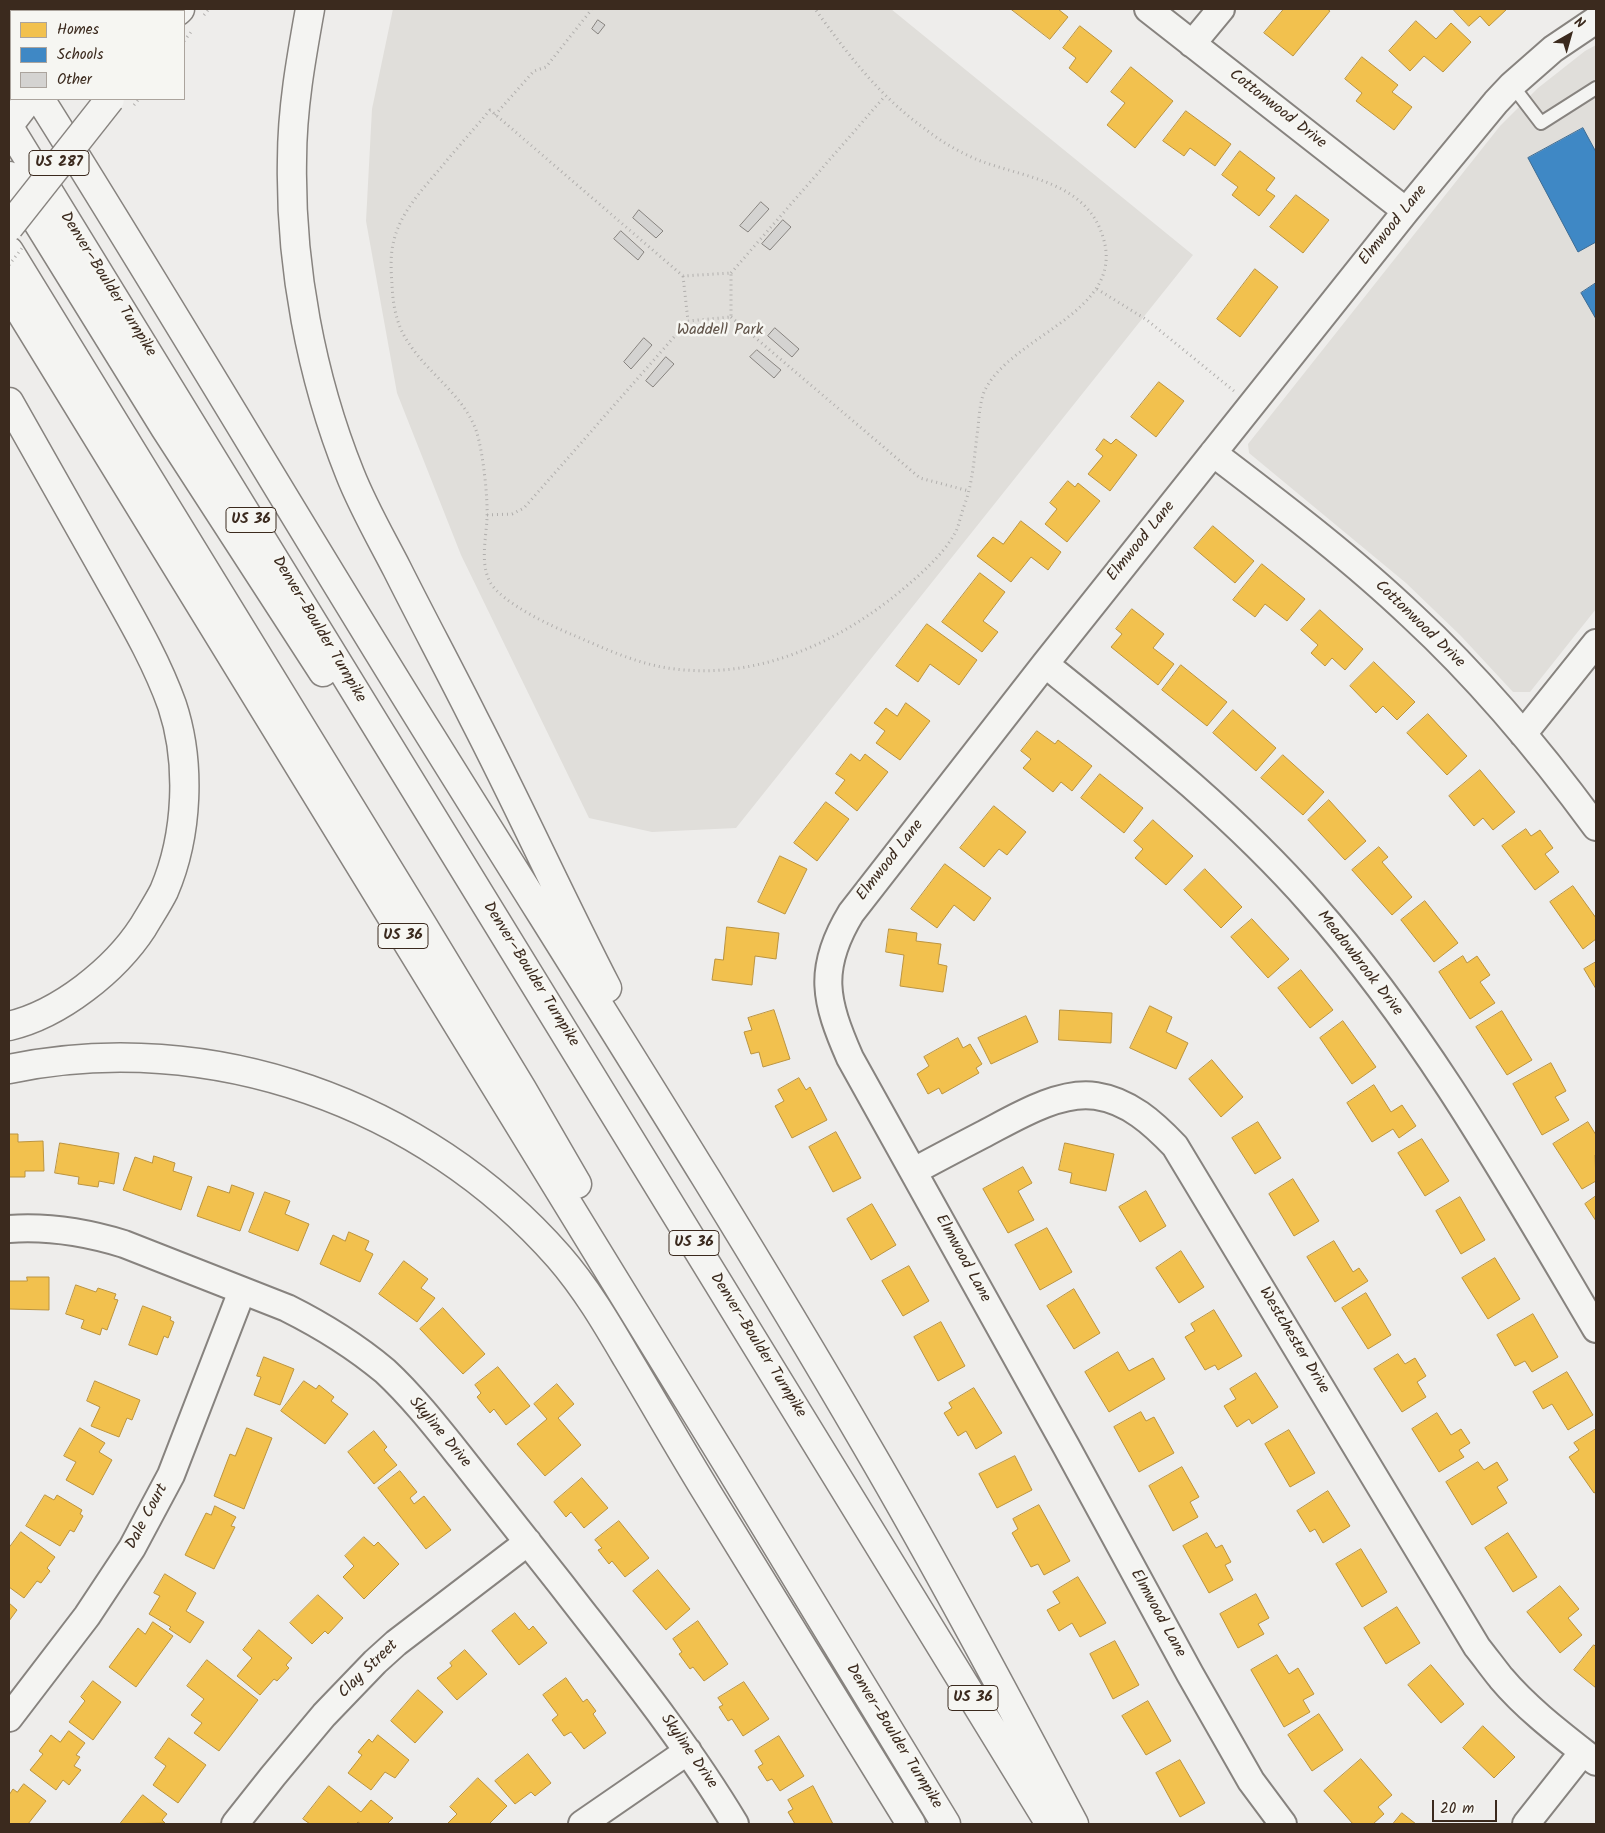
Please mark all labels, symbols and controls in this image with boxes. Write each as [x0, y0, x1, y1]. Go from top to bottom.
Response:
legend [10, 10, 185, 100]
north arrow [1545, 10, 1595, 60]
text: N [1569, 12, 1589, 35]
text: Homes [57, 18, 99, 42]
text: Schools [57, 43, 103, 67]
street label: Cottonwood Drive [1225, 66, 1329, 154]
text: Other [57, 68, 92, 92]
road number: US 287 [29, 150, 89, 176]
street label: Elmwood Lane [1356, 182, 1432, 270]
street label: Denver–Boulder Turnpike [55, 209, 159, 361]
park label: Waddell Park [677, 321, 763, 341]
street label: Elmwood Lane [1104, 498, 1180, 586]
road number: US 36 [226, 508, 276, 532]
street label: Denver–Boulder Turnpike [267, 553, 369, 707]
street label: Cottonwood Drive [1370, 577, 1468, 673]
street label: Elmwood Lane [853, 817, 929, 905]
street label: Denver–Boulder Turnpike [478, 899, 582, 1051]
street label: Meadowbrook Drive [1312, 907, 1406, 1021]
road number: US 36 [378, 924, 428, 948]
street label: Elmwood Lane [930, 1212, 994, 1306]
road number: US 36 [669, 1230, 719, 1256]
street label: Denver–Boulder Turnpike [705, 1270, 809, 1422]
street label: Westchester Drive [1254, 1284, 1332, 1398]
street label: Skyline Drive [404, 1394, 474, 1472]
street label: Dale Court [123, 1481, 173, 1553]
street label: Elmwood Lane [1125, 1567, 1189, 1661]
street label: Clay Street [335, 1637, 403, 1703]
street label: Denver–Boulder Turnpike [841, 1661, 945, 1813]
road number: US 36 [948, 1686, 998, 1710]
street label: Skyline Drive [655, 1711, 721, 1793]
scale bar [1435, 1790, 1500, 1822]
text: 20 m [1440, 1797, 1474, 1821]

